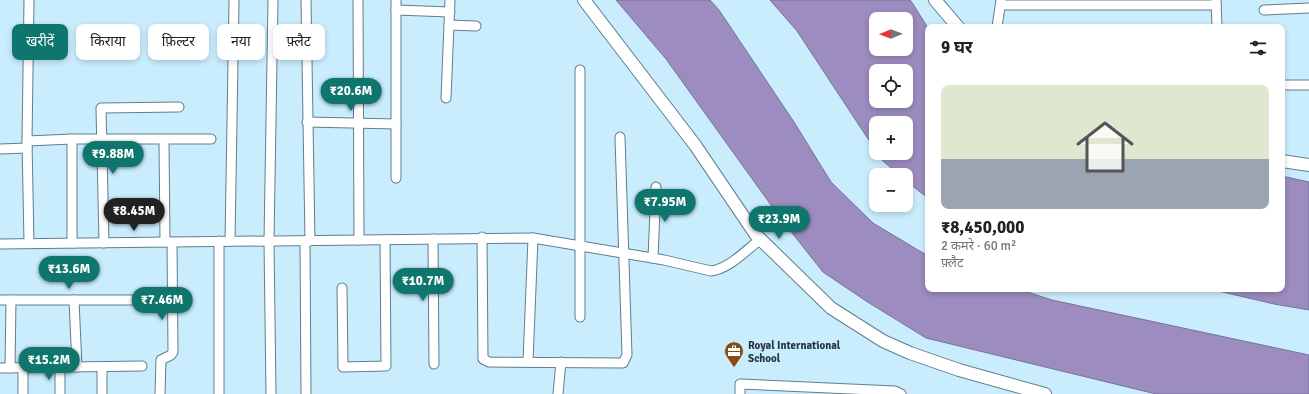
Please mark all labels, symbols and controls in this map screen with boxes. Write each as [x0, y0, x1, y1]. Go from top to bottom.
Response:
north arrow [869, 12, 913, 56]
map controls [869, 12, 913, 212]
chip: खरीदें [12, 24, 68, 60]
chip: किराया [76, 24, 140, 60]
chip: फ़िल्टर [148, 24, 209, 60]
chip: नया [217, 24, 265, 60]
chip: फ़्लैट [273, 24, 325, 60]
text: 9 घर [941, 37, 972, 58]
icon: filters [1247, 37, 1269, 59]
button: locate [869, 64, 913, 108]
pin: ₹20.6M [318, 78, 384, 112]
text: ₹20.6M [330, 83, 372, 99]
icon: home [1069, 111, 1141, 183]
button: + [869, 116, 913, 160]
pin: ₹9.88M [80, 141, 146, 175]
text: ₹9.88M [92, 146, 134, 162]
button: − [869, 168, 913, 212]
pin: ₹7.95M [632, 189, 698, 223]
text: ₹7.95M [644, 194, 686, 210]
pin: ₹8.45M [101, 198, 167, 232]
text: ₹8.45M [113, 203, 155, 219]
pin: ₹23.9M [746, 206, 812, 240]
text: ₹23.9M [758, 211, 800, 227]
text: ₹8,450,000 [941, 217, 1024, 238]
text: 2 कमरे · 60 m² [941, 238, 1016, 254]
text: फ़्लैट [941, 255, 964, 271]
pin: ₹13.6M [36, 256, 102, 290]
text: ₹13.6M [48, 261, 90, 277]
pin: ₹10.7M [390, 268, 456, 302]
text: ₹10.7M [402, 273, 444, 289]
pin: ₹7.46M [129, 287, 195, 321]
text: ₹7.46M [141, 292, 183, 308]
place label: Royal International School [748, 339, 841, 365]
office icon: Royal International School [723, 340, 745, 368]
pin: ₹15.2M [16, 347, 82, 381]
text: ₹15.2M [28, 352, 70, 368]

